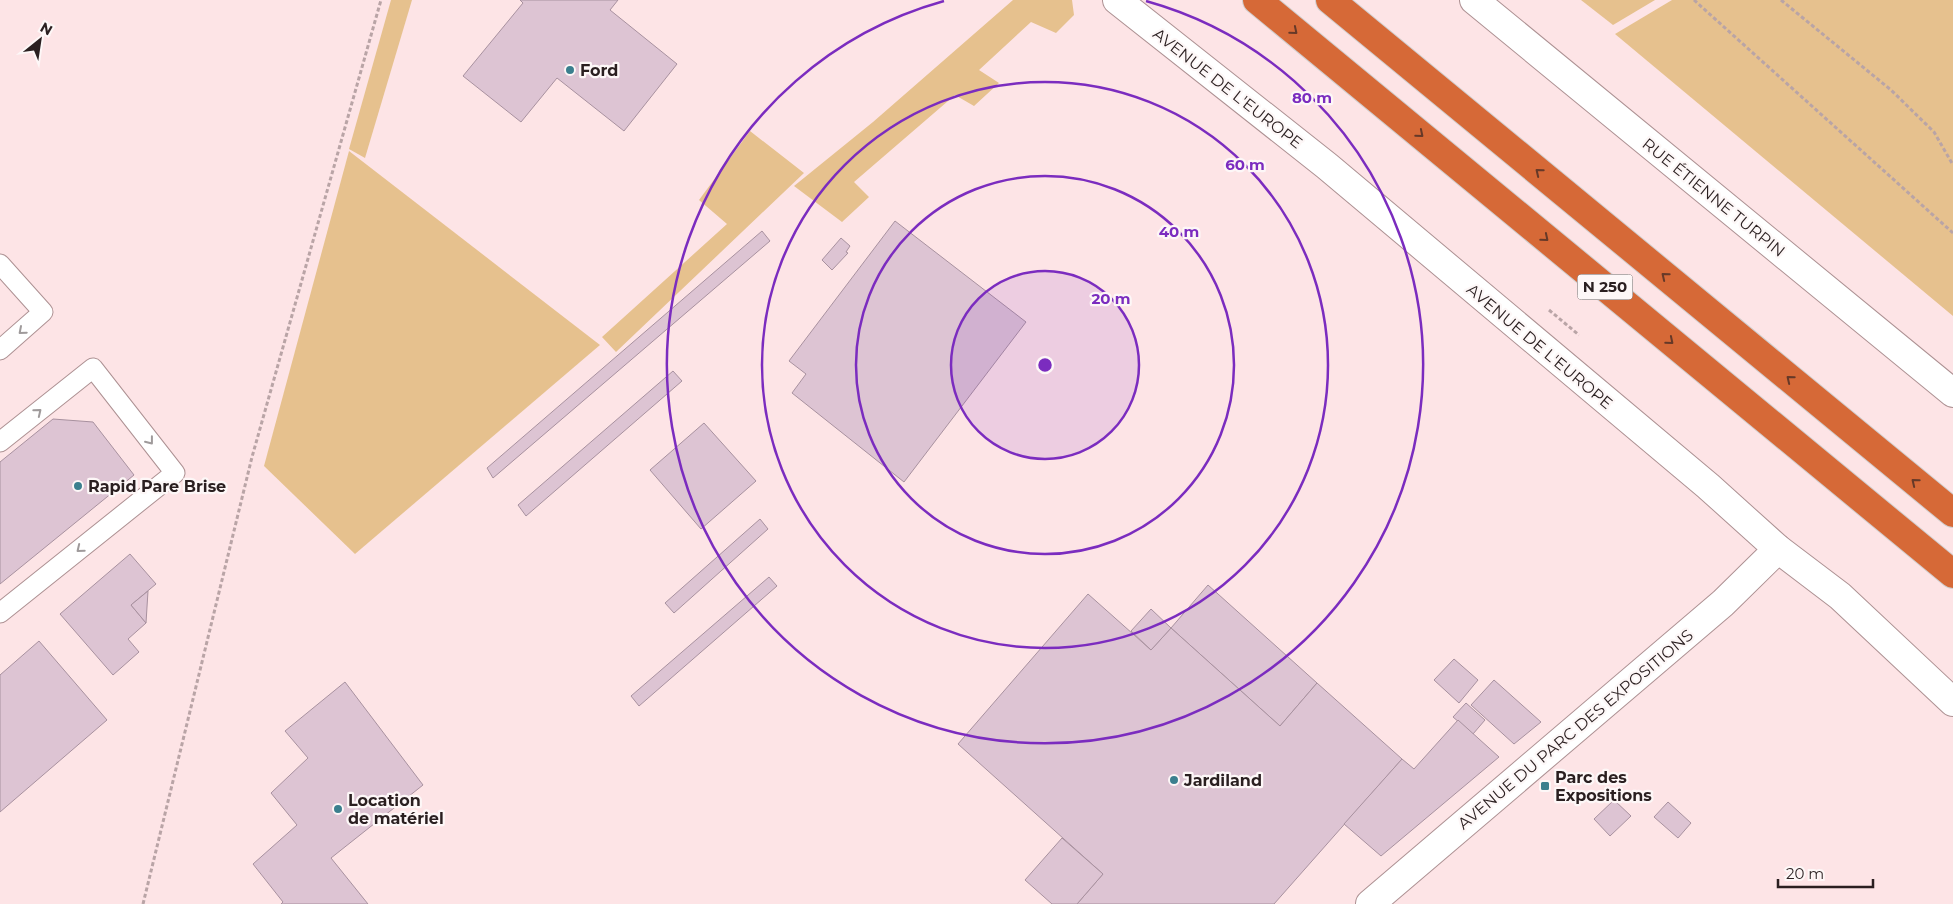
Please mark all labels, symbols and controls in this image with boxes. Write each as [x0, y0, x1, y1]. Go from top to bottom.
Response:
north arrow [15, 15, 65, 65]
text: N [37, 18, 56, 39]
street label: AVENUE DE L'EUROPE [1149, 24, 1306, 153]
one-way arrow [1288, 25, 1297, 34]
place label: Ford [580, 61, 618, 80]
marker: Ford [564, 64, 576, 76]
text: 80 m [1292, 88, 1332, 107]
one-way arrow [1414, 129, 1423, 138]
street label: RUE ÉTIENNE TURPIN [1639, 134, 1789, 261]
text: 60 m [1225, 155, 1265, 174]
one-way arrow [1536, 170, 1545, 178]
text: 40 m [1159, 222, 1199, 241]
one-way arrow [1539, 232, 1548, 240]
one-way arrow [1661, 272, 1670, 281]
road number: N 250 [1578, 274, 1632, 300]
street label: AVENUE DE L'EUROPE [1463, 280, 1616, 413]
text: 20 m [1091, 289, 1131, 308]
one-way arrow [18, 325, 27, 334]
one-way arrow [1665, 336, 1674, 345]
centre of rings [1036, 356, 1054, 374]
one-way arrow [1787, 376, 1796, 384]
one-way arrow [32, 410, 41, 418]
one-way arrow [144, 435, 153, 445]
place label: Rapid Pare Brise [88, 477, 226, 496]
one-way arrow [1912, 479, 1921, 488]
marker: Rapid Pare Brise [72, 480, 84, 492]
one-way arrow [77, 543, 86, 552]
street label: AVENUE DU PARC DES EXPOSITIONS [1454, 625, 1697, 833]
place label: Parc des Expositions [1555, 768, 1652, 805]
place label: Jardiland [1183, 771, 1262, 790]
marker: Jardiland [1168, 774, 1180, 786]
marker: Parc des Expositions [1539, 780, 1551, 792]
place label: Location de matériel [348, 791, 444, 828]
marker: Location de matériel [332, 803, 344, 815]
scale bar [1778, 856, 1873, 888]
text: 20 m [1786, 864, 1824, 883]

